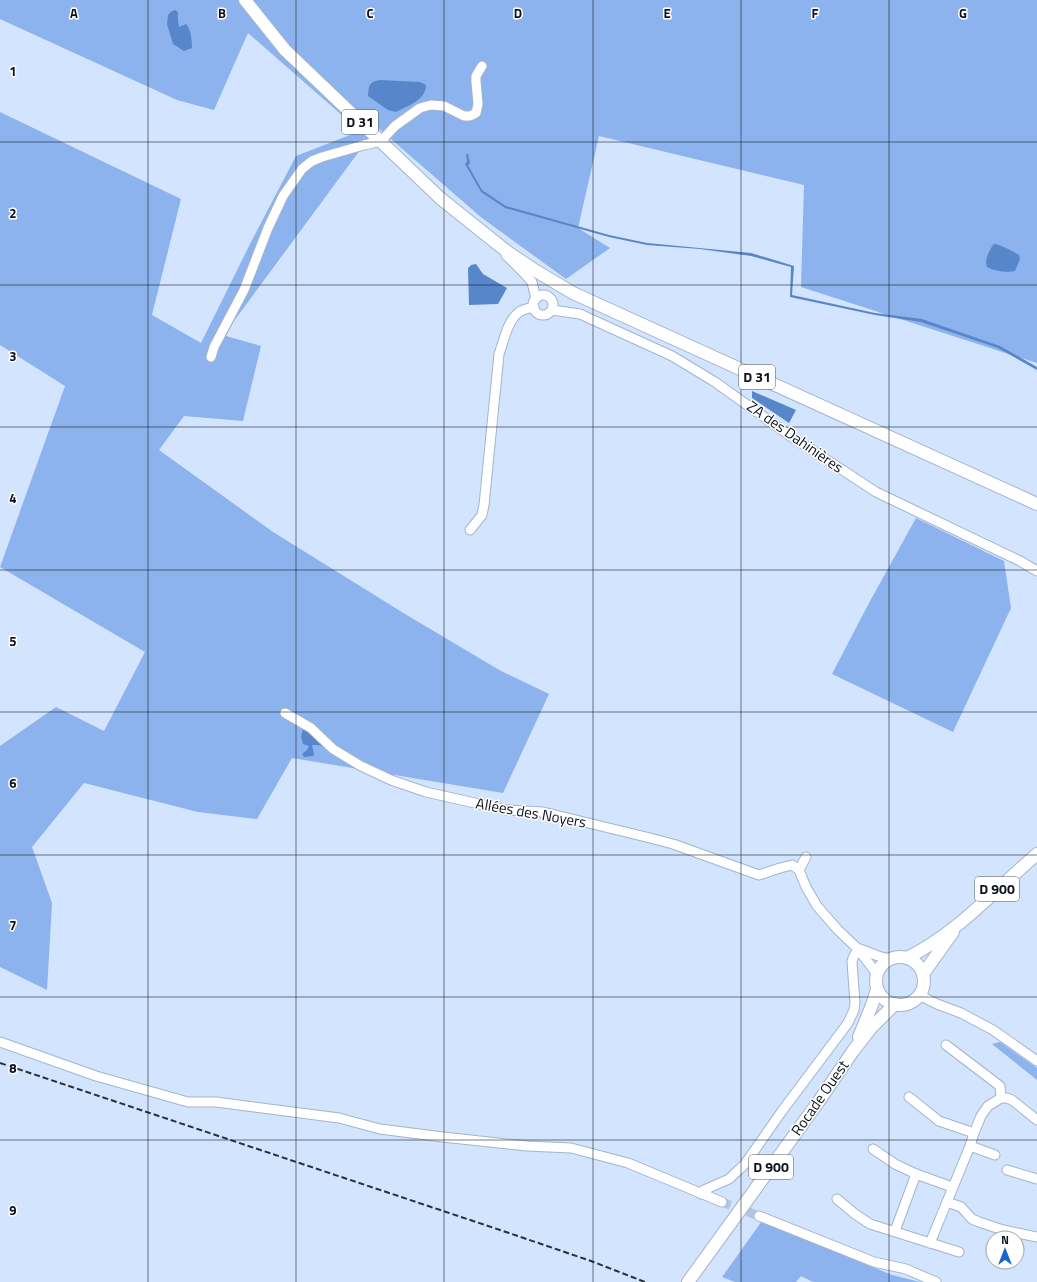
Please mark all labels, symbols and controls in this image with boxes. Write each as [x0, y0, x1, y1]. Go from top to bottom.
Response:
text: A [70, 3, 78, 23]
text: B [218, 3, 226, 23]
text: C [366, 3, 374, 23]
text: D [514, 3, 522, 23]
text: E [663, 3, 671, 23]
text: F [812, 3, 819, 23]
text: G [959, 3, 967, 23]
text: 1 [9, 61, 17, 81]
road number: D 31 [342, 110, 378, 134]
text: 2 [9, 203, 17, 223]
text: 3 [9, 346, 17, 366]
road number: D 31 [739, 365, 775, 389]
street label: ZA des Dahinières [742, 395, 848, 478]
text: 4 [9, 488, 17, 508]
text: 5 [9, 631, 17, 651]
text: 6 [9, 773, 17, 793]
street label: Allées des Noyers [474, 791, 588, 834]
road number: D 900 [975, 877, 1019, 901]
text: 7 [9, 915, 17, 935]
street label: Rocade Ouest [785, 1055, 855, 1140]
text: 8 [9, 1058, 17, 1078]
road number: D 900 [749, 1155, 793, 1179]
text: 9 [9, 1200, 17, 1220]
north arrow [985, 1230, 1025, 1270]
text: N [1001, 1232, 1009, 1248]

